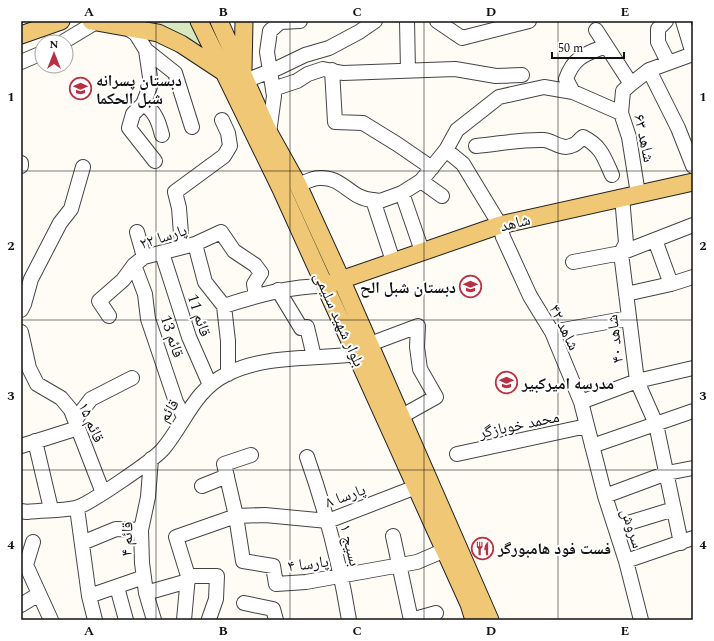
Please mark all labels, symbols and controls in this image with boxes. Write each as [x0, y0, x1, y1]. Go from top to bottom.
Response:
text: A [84, 2, 94, 22]
text: B [218, 2, 228, 22]
text: C [352, 2, 362, 22]
text: D [486, 2, 496, 22]
text: E [621, 2, 630, 22]
north arrow [34, 34, 74, 74]
scale bar [552, 34, 624, 60]
text: N [50, 36, 59, 53]
text: 50 m [558, 39, 583, 58]
place label: دبستان پسرانه شبل الحکما [96, 69, 182, 111]
school or university icon: دبستان پسرانه شبل الحکما [68, 76, 94, 102]
text: 1 [7, 87, 15, 107]
text: 1 [699, 87, 707, 107]
street label: شاهد ۶۳ [627, 112, 661, 165]
street label: شاهد [498, 208, 533, 238]
street label: پارسا ۲۲ [136, 218, 190, 256]
text: 2 [7, 236, 15, 256]
text: 2 [699, 236, 707, 256]
street label: بلوار شهید سلیمی [307, 268, 371, 371]
school or university icon: دبستان شبل الح [458, 274, 484, 300]
place label: دبستان شبل الح [360, 276, 456, 300]
street label: قائم 11 [181, 291, 217, 340]
street label: شاهد ۴۲ [543, 300, 586, 355]
street label: قائم 13 [154, 312, 190, 361]
street label: شاهد ۴۰ [600, 313, 630, 364]
school or university icon: مدرسه امیرکبیر [494, 370, 520, 396]
place label: مدرسه امیرکبیر [521, 372, 614, 396]
text: 3 [7, 386, 15, 406]
text: 3 [699, 386, 707, 406]
street label: قائم [152, 394, 185, 427]
street label: قائم ۱۵ [72, 398, 111, 446]
street label: محمد خوبازگر [476, 405, 562, 445]
street label: پارسا ۸ [322, 477, 369, 514]
street label: سروش [614, 505, 650, 551]
street label: قائم ۴ [114, 521, 140, 557]
street label: بسیج ۱ [333, 522, 367, 569]
text: 4 [7, 535, 15, 555]
restaurant icon: فست فود هامبورگر [470, 535, 496, 561]
text: 4 [699, 535, 707, 555]
place label: فست فود هامبورگر [497, 537, 611, 561]
street label: پارسا ۴ [286, 550, 330, 578]
text: A [84, 621, 94, 641]
text: B [218, 621, 228, 641]
text: C [352, 621, 362, 641]
text: D [486, 621, 496, 641]
text: E [621, 621, 630, 641]

